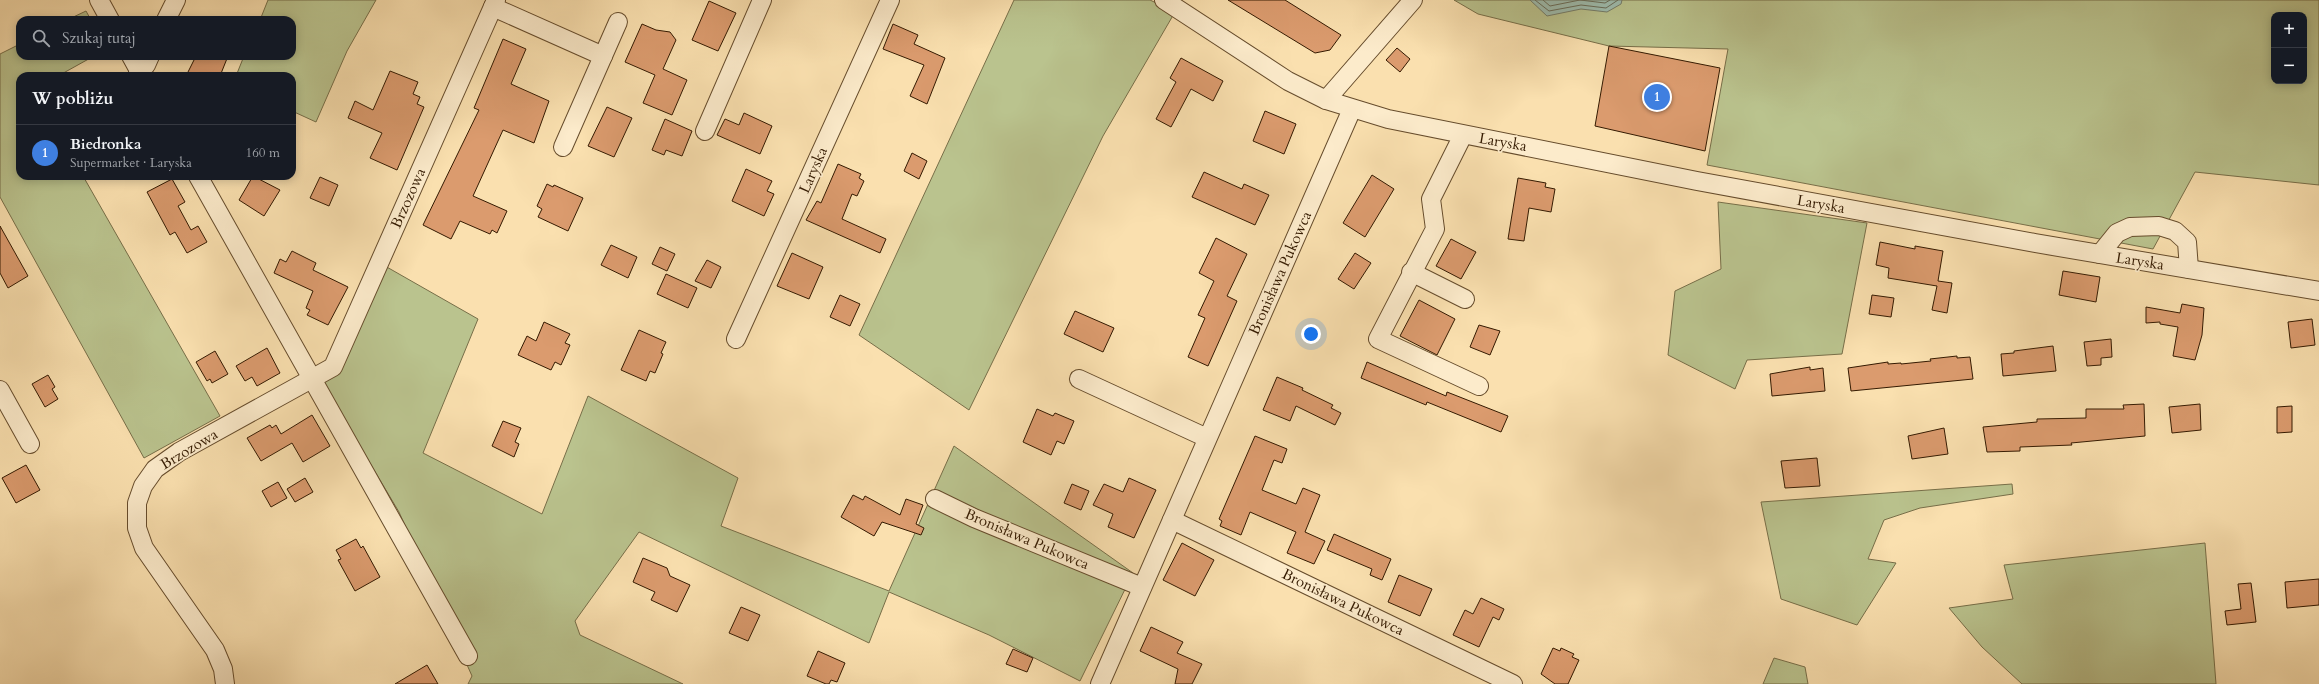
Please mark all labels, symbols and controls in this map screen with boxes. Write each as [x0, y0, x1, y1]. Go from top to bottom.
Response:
map controls [2271, 12, 2307, 84]
button: + [2271, 12, 2307, 48]
search box [16, 16, 296, 60]
icon: search [30, 27, 52, 49]
text: Szukaj tutaj [62, 28, 136, 48]
button: − [2271, 48, 2307, 84]
pin: 1 [1644, 82, 1670, 112]
text: W pobliżu [32, 87, 113, 110]
street label: Laryska [1477, 128, 1529, 156]
text: Biedronka [70, 134, 141, 154]
street label: Laryska [794, 143, 832, 196]
text: 1 [42, 144, 48, 162]
text: 160 m [246, 144, 280, 162]
text: Supermarket · Laryska [70, 154, 192, 172]
street label: Brzozowa [386, 164, 430, 231]
street label: Laryska [1795, 190, 1847, 218]
street label: Bronisława Pukowca [1244, 208, 1316, 338]
street label: Laryska [2114, 247, 2166, 275]
your location [1301, 324, 1321, 344]
street label: Brzozowa [157, 424, 222, 474]
street label: Bronisława Pukowca [962, 504, 1093, 574]
street label: Bronisława Pukowca [1279, 564, 1408, 640]

